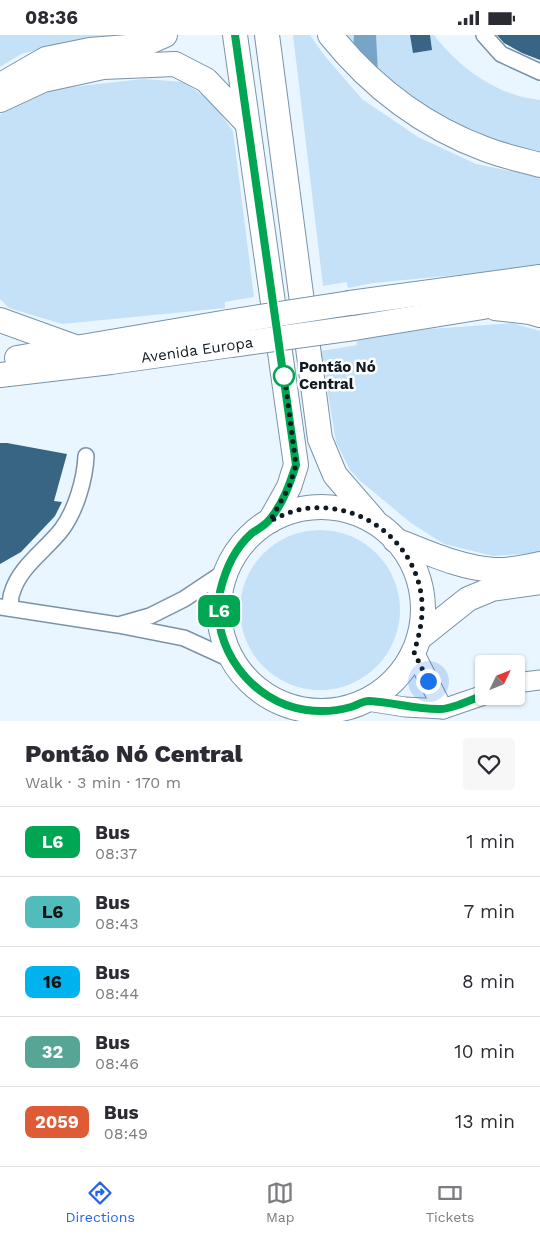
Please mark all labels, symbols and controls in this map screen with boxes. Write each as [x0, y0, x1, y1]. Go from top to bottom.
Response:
text: 08:36 [25, 6, 78, 29]
street label: Avenida Europa [140, 333, 255, 367]
place label: Pontão Nó Central [299, 358, 376, 393]
marker: Pontão Nó Central [273, 365, 295, 387]
line badge: L6 [196, 595, 242, 627]
text: L6 [208, 600, 230, 621]
north arrow [475, 655, 525, 705]
map controls [475, 655, 525, 705]
your location [416, 669, 441, 694]
button: heart [463, 738, 515, 790]
text: Pontão Nó Central [25, 740, 243, 768]
text: Walk · 3 min · 170 m [25, 773, 181, 792]
text: Bus [95, 821, 130, 844]
text: 1 min [466, 830, 515, 853]
text: L6 [42, 831, 63, 852]
text: 08:37 [95, 844, 137, 863]
text: Bus [95, 891, 130, 914]
text: 7 min [464, 900, 515, 923]
text: L6 [42, 901, 63, 922]
text: 08:43 [95, 914, 139, 933]
text: Bus [95, 961, 130, 984]
text: 8 min [462, 970, 515, 993]
text: 16 [43, 971, 62, 992]
text: 08:44 [95, 984, 139, 1003]
text: Bus [95, 1031, 130, 1054]
text: 10 min [454, 1040, 515, 1063]
text: 32 [42, 1041, 63, 1062]
text: 08:46 [95, 1054, 139, 1073]
text: Bus [104, 1101, 139, 1124]
text: 13 min [455, 1110, 515, 1133]
text: 2059 [35, 1111, 79, 1132]
text: 08:49 [104, 1124, 148, 1143]
tab: Directions [66, 1179, 135, 1225]
tab: Map [266, 1179, 295, 1225]
tab: Tickets [426, 1179, 474, 1225]

